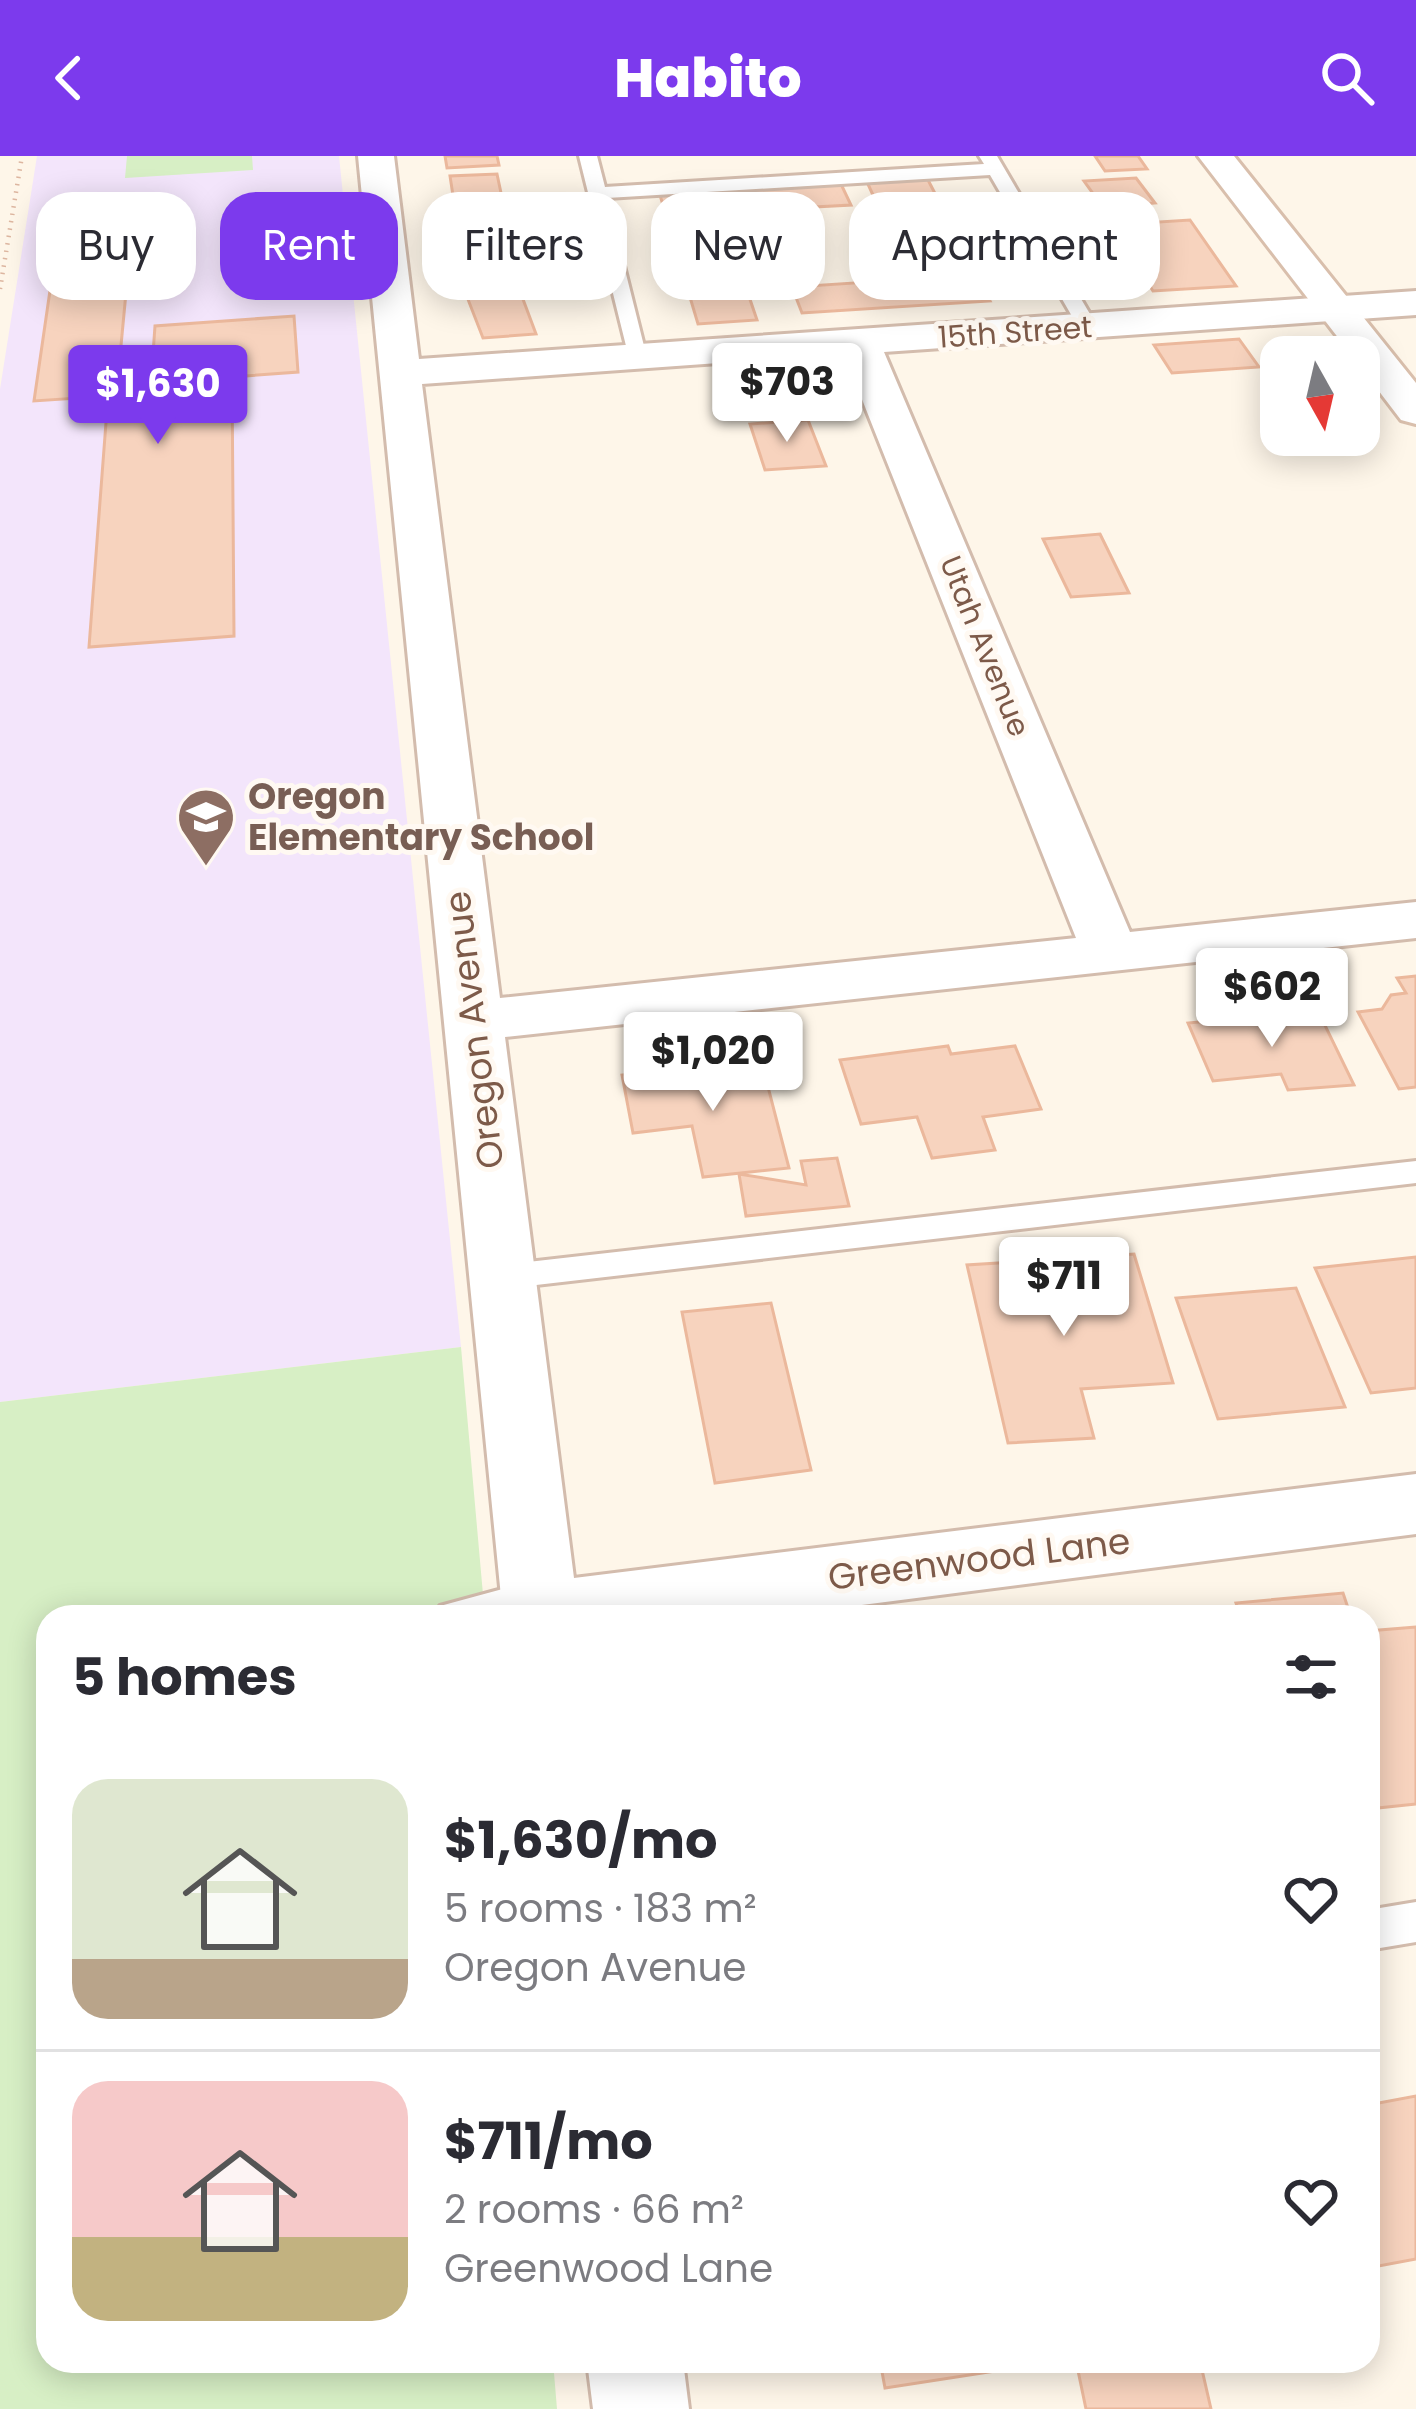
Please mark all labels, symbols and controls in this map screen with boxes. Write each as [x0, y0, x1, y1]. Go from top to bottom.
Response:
text: Habito [614, 40, 802, 116]
icon: back [36, 45, 102, 111]
icon: search [1314, 45, 1380, 111]
chip: Buy [36, 192, 196, 300]
chip: Rent [220, 192, 398, 300]
chip: Filters [422, 192, 627, 300]
chip: New [651, 192, 825, 300]
chip: Apartment [849, 192, 1160, 300]
street label: 15th Street [936, 305, 1094, 359]
north arrow [1260, 336, 1380, 456]
map controls [1260, 336, 1380, 456]
pin: $703 [716, 343, 858, 445]
pin: $1,630 [60, 345, 256, 447]
text: $703 [739, 354, 835, 409]
text: $1,630 [95, 356, 221, 411]
street label: Utah Avenue [929, 549, 1041, 743]
place label: Oregon Elementary School [248, 771, 594, 863]
school or university icon: Oregon Elementary School [175, 786, 237, 868]
street label: Oregon Avenue [432, 888, 516, 1172]
pin: $602 [1201, 948, 1343, 1050]
text: $602 [1223, 959, 1321, 1014]
pin: $1,020 [615, 1012, 811, 1114]
text: $1,020 [651, 1023, 775, 1078]
pin: $711 [993, 1237, 1135, 1339]
text: $711 [1026, 1248, 1102, 1303]
street label: Greenwood Lane [825, 1515, 1133, 1603]
text: 5 homes [72, 1641, 297, 1713]
icon: filters [1278, 1644, 1344, 1710]
text: $1,630/mo [444, 1804, 718, 1876]
icon: home [168, 1827, 312, 1971]
icon: heart [1278, 1866, 1344, 1932]
text: 5 rooms · 183 m² [444, 1881, 757, 1936]
text: Oregon Avenue [444, 1940, 747, 1995]
text: $711/mo [444, 2105, 653, 2177]
icon: home [168, 2129, 312, 2273]
icon: heart [1278, 2168, 1344, 2234]
text: 2 rooms · 66 m² [444, 2182, 744, 2237]
text: Greenwood Lane [444, 2241, 773, 2296]

